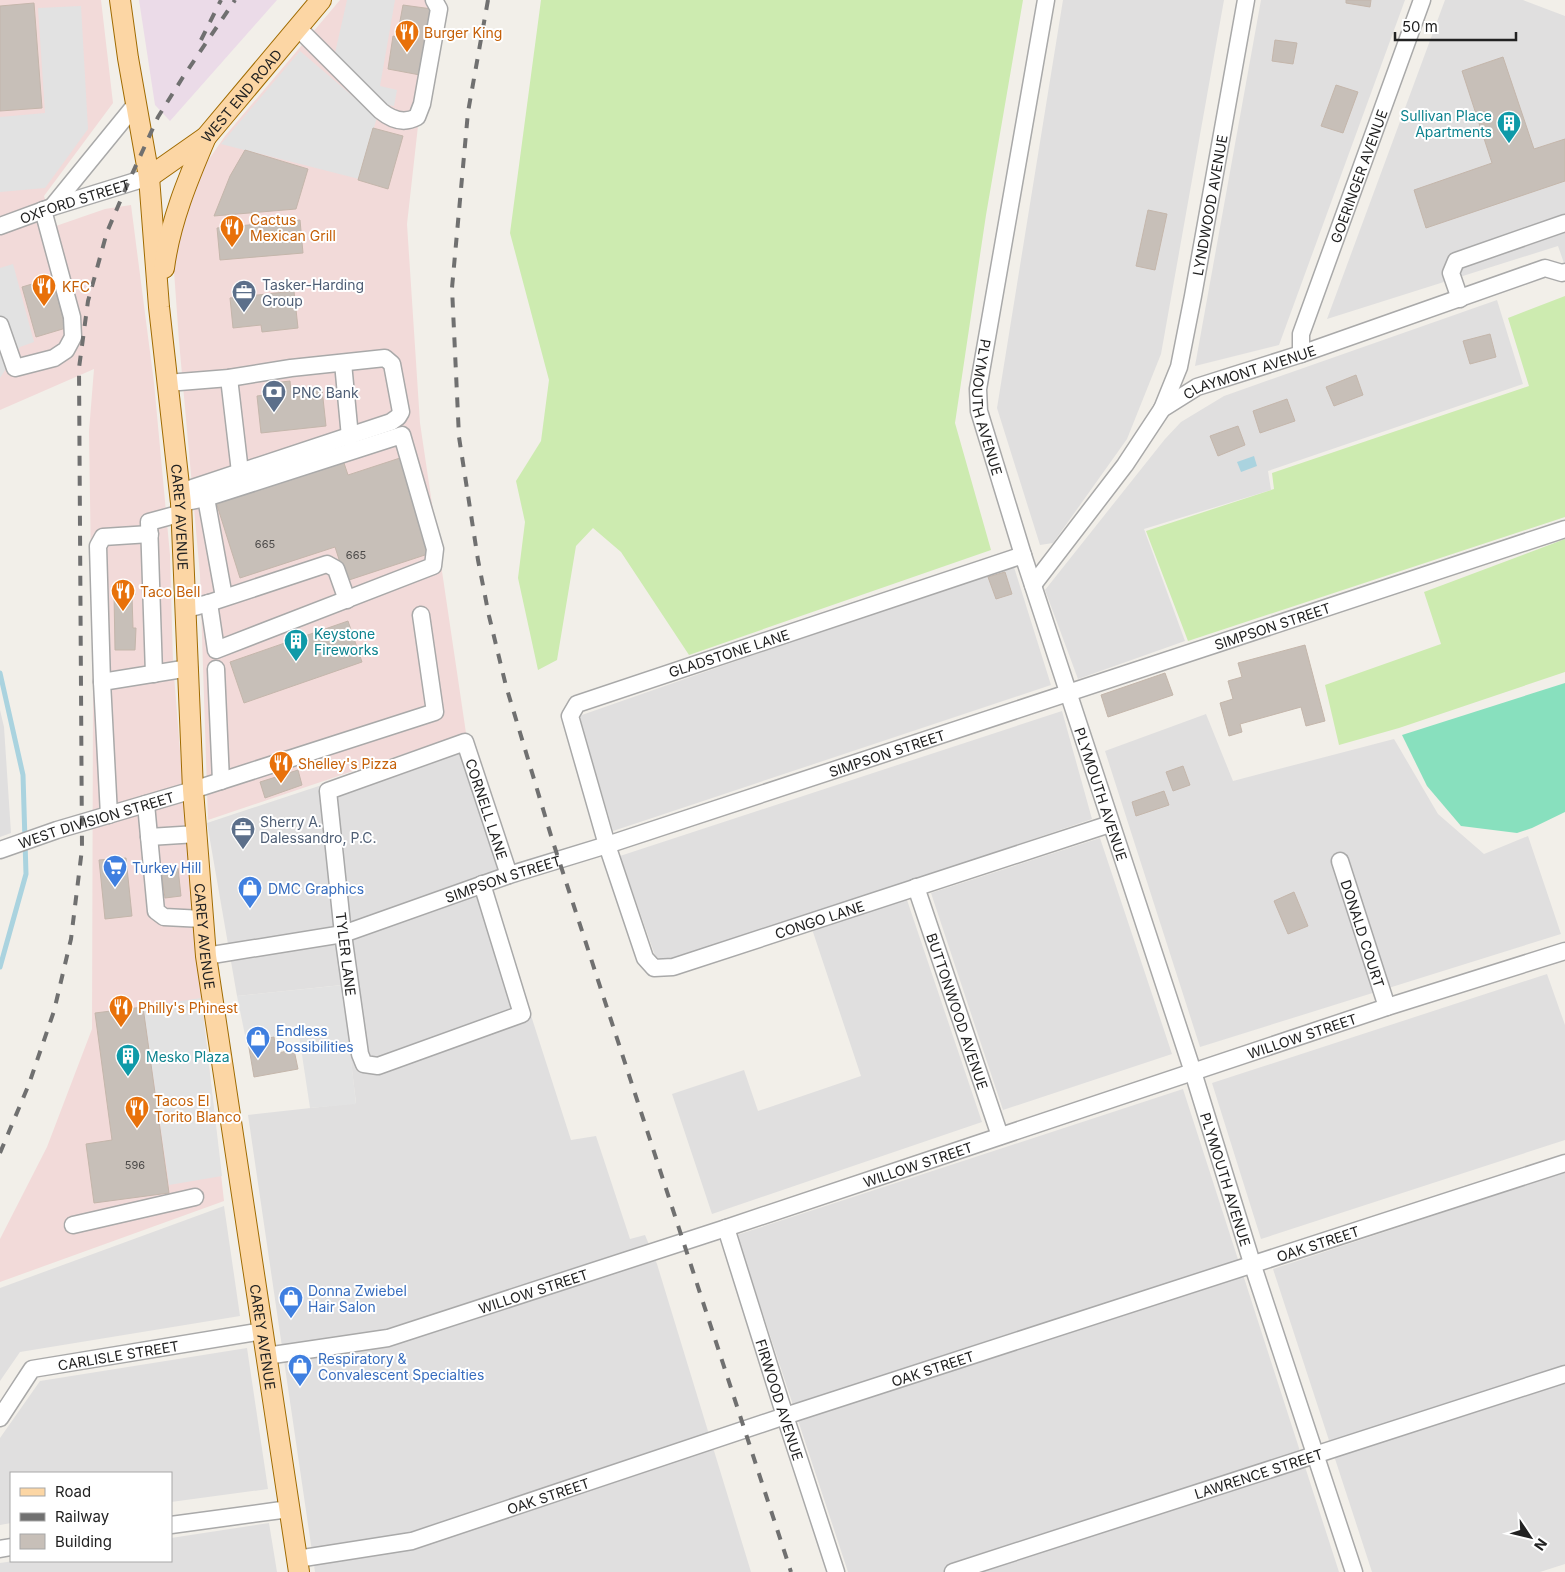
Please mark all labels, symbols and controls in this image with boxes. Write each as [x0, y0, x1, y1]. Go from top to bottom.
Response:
scale bar [1395, 10, 1516, 42]
text: 50 m [1402, 17, 1438, 36]
restaurant icon: Burger King [394, 19, 420, 53]
place label: Burger King [424, 24, 502, 41]
street label: WEST END ROAD [197, 45, 285, 145]
street label: GOERINGER AVENUE [1326, 107, 1390, 245]
place label: Sullivan Place Apartments [1400, 107, 1492, 140]
building icon: Sullivan Place Apartments [1496, 110, 1522, 144]
street label: LYNDWOOD AVENUE [1188, 133, 1230, 277]
street label: OXFORD STREET [17, 175, 132, 227]
place label: Cactus Mexican Grill [250, 211, 336, 244]
restaurant icon: Cactus Mexican Grill [219, 214, 245, 248]
restaurant icon: KFC [31, 273, 57, 307]
place label: Tasker-Harding Group [262, 276, 364, 309]
place label: KFC [62, 278, 90, 295]
office icon: Tasker-Harding Group [231, 279, 257, 313]
street label: PLYMOUTH AVENUE [969, 338, 1007, 477]
street label: CLAYMONT AVENUE [1179, 341, 1318, 402]
bank icon: PNC Bank [261, 379, 287, 413]
place label: PNC Bank [292, 384, 359, 401]
street label: CAREY AVENUE [168, 463, 192, 571]
house number: 665 [255, 537, 275, 551]
house number: 665 [346, 548, 366, 562]
restaurant icon: Taco Bell [110, 578, 136, 612]
place label: Taco Bell [140, 583, 200, 600]
street label: SIMPSON STREET [1212, 598, 1333, 653]
place label: Keystone Fireworks [314, 625, 379, 658]
street label: GLADSTONE LANE [667, 625, 791, 681]
building icon: Keystone Fireworks [283, 628, 309, 662]
street label: PLYMOUTH AVENUE [1072, 725, 1131, 863]
street label: SIMPSON STREET [826, 726, 947, 780]
restaurant icon: Shelley's Pizza [268, 750, 294, 784]
place label: Shelley's Pizza [298, 755, 397, 772]
street label: CORNELL LANE [463, 756, 512, 862]
street label: WEST DIVISION STREET [16, 787, 176, 851]
place label: Sherry A. Dalessandro, P.C. [260, 813, 377, 846]
office icon: Sherry A. Dalessandro, P.C. [230, 816, 256, 850]
street label: SIMPSON STREET [442, 851, 563, 906]
supermarket icon: Turkey Hill [102, 854, 128, 888]
place label: Turkey Hill [132, 859, 201, 876]
shop icon: DMC Graphics [237, 875, 263, 909]
street label: DONALD COURT [1338, 877, 1389, 989]
place label: DMC Graphics [268, 880, 364, 897]
street label: CAREY AVENUE [192, 882, 219, 990]
street label: CONGO LANE [772, 897, 866, 942]
street label: TYLER LANE [332, 911, 360, 997]
street label: BUTTONWOOD AVENUE [924, 931, 992, 1092]
restaurant icon: Philly's Phinest [108, 994, 134, 1028]
place label: Philly's Phinest [138, 999, 238, 1016]
street label: WILLOW STREET [1245, 1009, 1359, 1062]
place label: Endless Possibilities [276, 1022, 354, 1055]
shop icon: Endless Possibilities [245, 1025, 271, 1059]
building icon: Mesko Plaza [115, 1043, 141, 1077]
place label: Mesko Plaza [146, 1048, 230, 1065]
place label: Tacos El Torito Blanco [154, 1092, 241, 1125]
restaurant icon: Tacos El Torito Blanco [124, 1095, 150, 1129]
street label: PLYMOUTH AVENUE [1197, 1110, 1255, 1248]
street label: WILLOW STREET [861, 1138, 975, 1190]
house number: 596 [125, 1158, 145, 1172]
street label: OAK STREET [1274, 1222, 1361, 1265]
street label: WILLOW STREET [476, 1265, 590, 1317]
place label: Donna Zwiebel Hair Salon [308, 1282, 407, 1315]
street label: CAREY AVENUE [247, 1283, 280, 1391]
shop icon: Donna Zwiebel Hair Salon [278, 1285, 304, 1319]
street label: CARLISLE STREET [56, 1336, 180, 1373]
street label: FIRWOOD AVENUE [753, 1337, 807, 1463]
street label: OAK STREET [889, 1347, 976, 1389]
place label: Respiratory & Convalescent Specialties [318, 1350, 484, 1383]
shop icon: Respiratory & Convalescent Specialties [287, 1353, 313, 1387]
street label: LAWRENCE STREET [1192, 1444, 1325, 1502]
legend [10, 1472, 172, 1562]
street label: OAK STREET [505, 1474, 592, 1517]
text: Road [55, 1482, 91, 1501]
text: Railway [55, 1507, 110, 1526]
north arrow [1505, 1512, 1555, 1562]
text: Building [55, 1532, 112, 1551]
text: N [1531, 1535, 1551, 1554]

